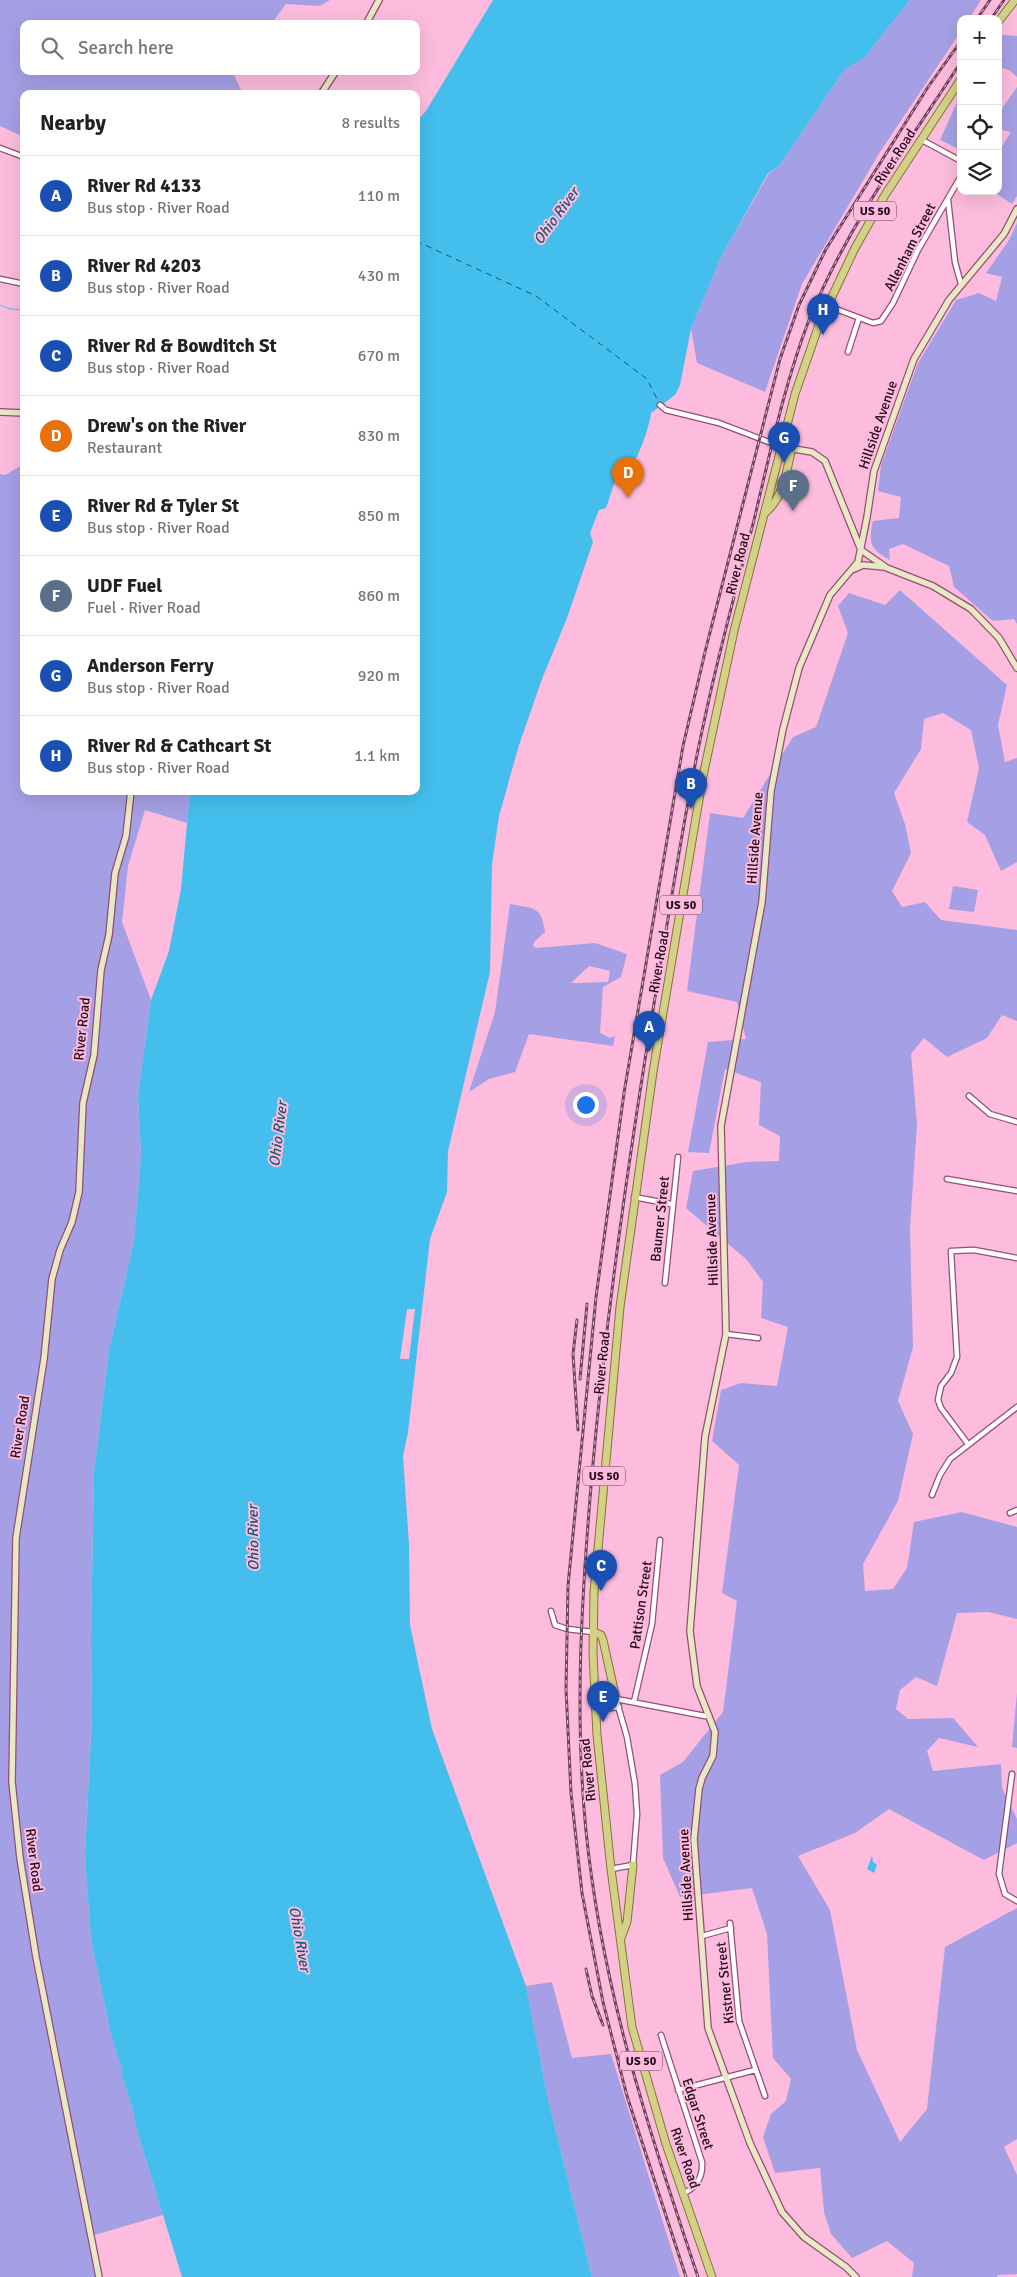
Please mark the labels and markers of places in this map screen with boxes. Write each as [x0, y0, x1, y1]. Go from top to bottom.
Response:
pin: H [807, 294, 839, 335]
pin: G [768, 422, 800, 463]
pin: D [612, 457, 644, 498]
pin: F [777, 470, 809, 511]
pin: B [675, 768, 707, 809]
pin: A [633, 1011, 665, 1052]
pin: C [585, 1550, 617, 1591]
pin: E [587, 1681, 619, 1722]

